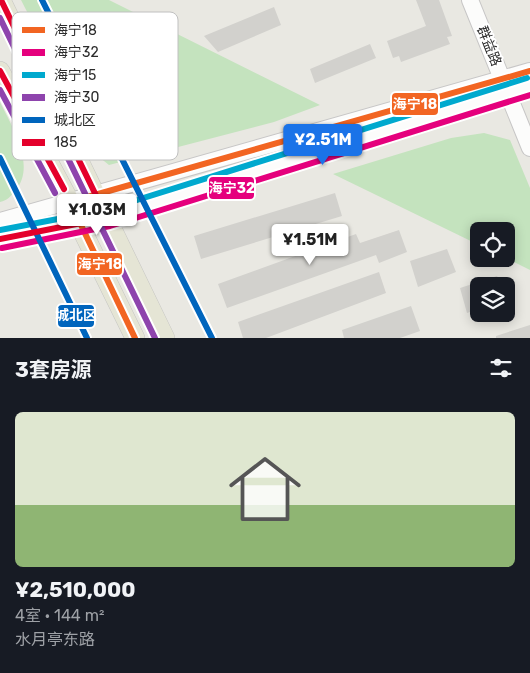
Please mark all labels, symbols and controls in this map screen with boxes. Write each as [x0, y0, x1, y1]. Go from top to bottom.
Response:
legend [12, 12, 178, 160]
text: 海宁18 [54, 22, 97, 39]
street label: 群益路 [473, 23, 505, 69]
text: 海宁32 [54, 44, 99, 61]
text: 海宁15 [54, 67, 96, 84]
text: 海宁30 [54, 89, 99, 106]
line badge: 海宁18 [391, 92, 439, 116]
text: 海宁18 [393, 96, 437, 113]
text: 城北区 [54, 112, 96, 129]
pin: ¥2.51M [282, 124, 364, 166]
text: ¥2.51M [294, 130, 352, 149]
text: 185 [54, 134, 77, 151]
line badge: 海宁32 [208, 176, 255, 200]
text: 海宁32 [209, 180, 255, 197]
pin: ¥1.03M [56, 194, 138, 236]
text: ¥1.03M [68, 200, 126, 219]
map controls [470, 222, 515, 322]
button: locate [470, 222, 515, 267]
pin: ¥1.51M [269, 224, 351, 266]
text: ¥1.51M [283, 230, 337, 249]
line badge: 海宁18 [76, 252, 123, 276]
text: 海宁18 [78, 256, 122, 273]
button: layers [470, 277, 515, 322]
line badge: 城北区 [57, 304, 95, 328]
text: 城北区 [55, 307, 97, 324]
icon: filters [487, 354, 515, 382]
text: 3套房源 [15, 357, 92, 382]
icon: home [220, 444, 310, 534]
text: ¥2,510,000 [15, 577, 135, 602]
text: 4室 · 144 m² [15, 606, 104, 625]
text: 水月亭东路 [15, 630, 95, 649]

